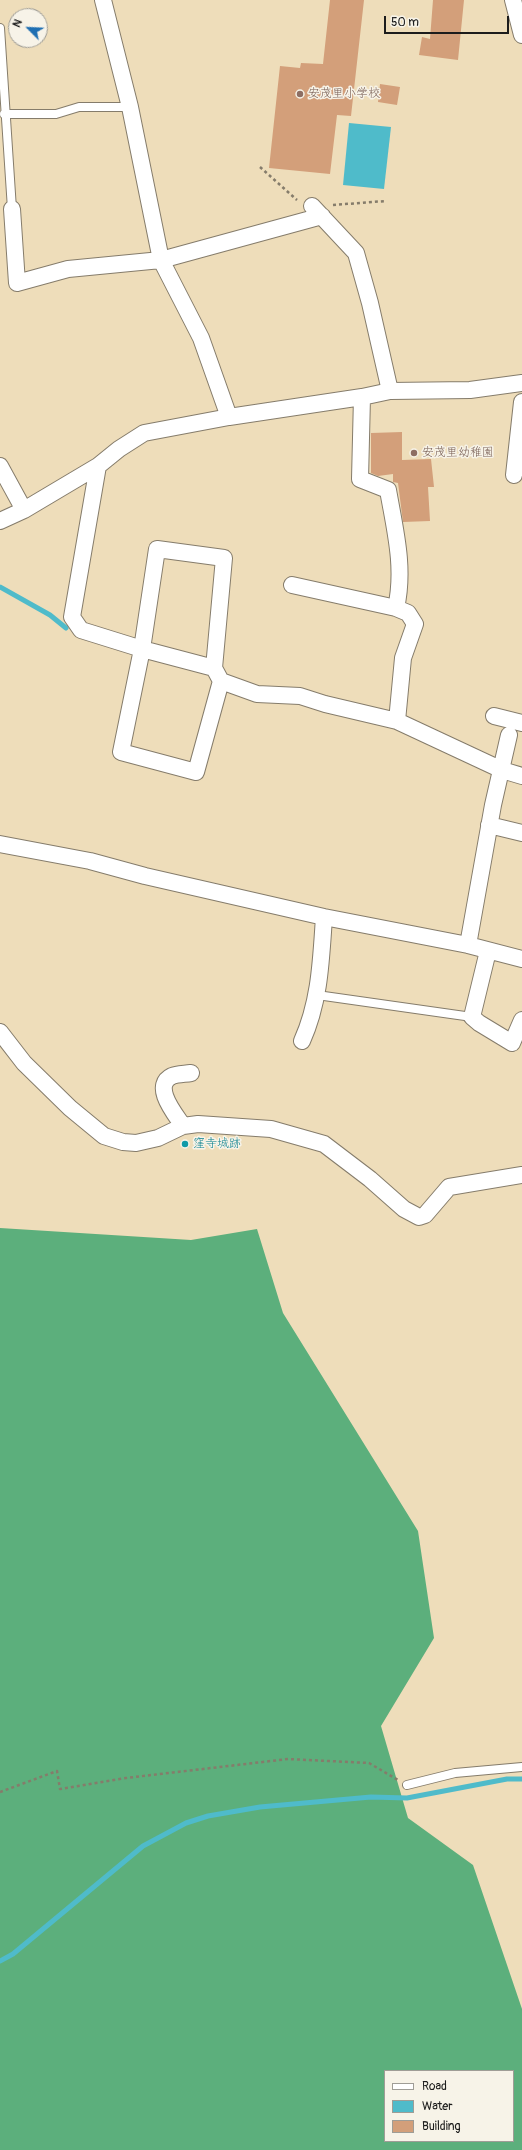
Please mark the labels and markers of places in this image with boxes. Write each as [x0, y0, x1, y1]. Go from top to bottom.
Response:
place label: 安茂里小学校 [308, 87, 380, 101]
marker: 安茂里小学校 [295, 89, 305, 99]
place label: 安茂里幼稚園 [422, 446, 494, 460]
marker: 安茂里幼稚園 [409, 448, 419, 458]
place label: 窪寺城跡 [193, 1137, 241, 1151]
marker: 窪寺城跡 [180, 1139, 190, 1149]

